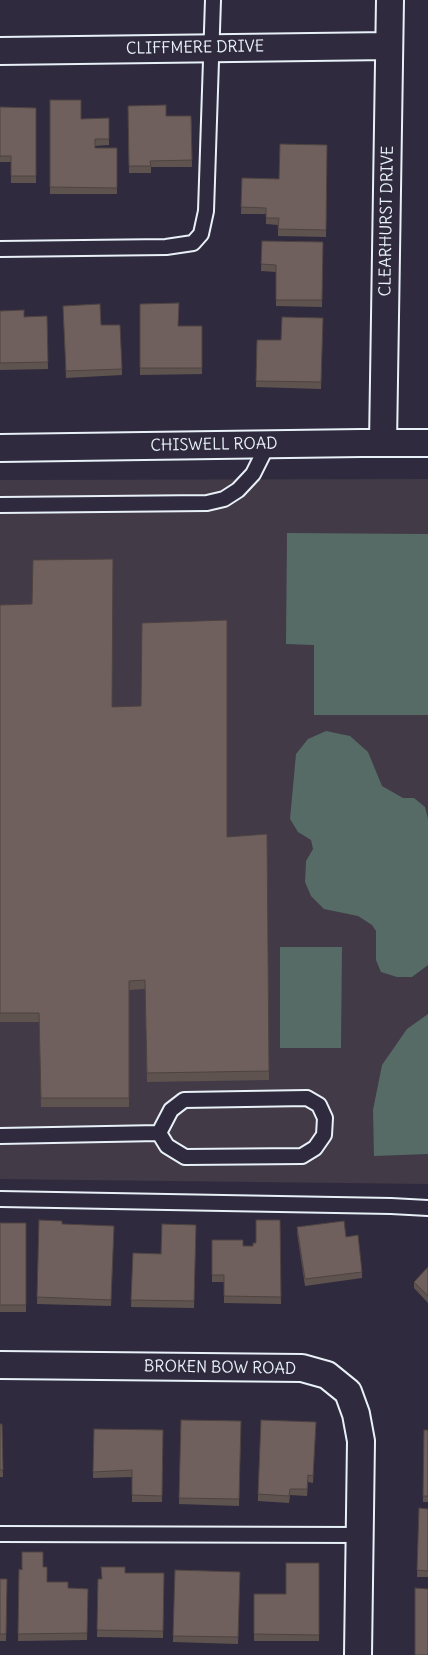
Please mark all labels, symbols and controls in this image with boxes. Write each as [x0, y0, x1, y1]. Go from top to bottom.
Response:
street label: CLIFFMERE DRIVE [126, 37, 264, 59]
street label: CLEARHURST DRIVE [376, 146, 398, 296]
street label: CHISWELL ROAD [150, 434, 278, 456]
street label: BROKEN BOW ROAD [144, 1357, 296, 1379]

